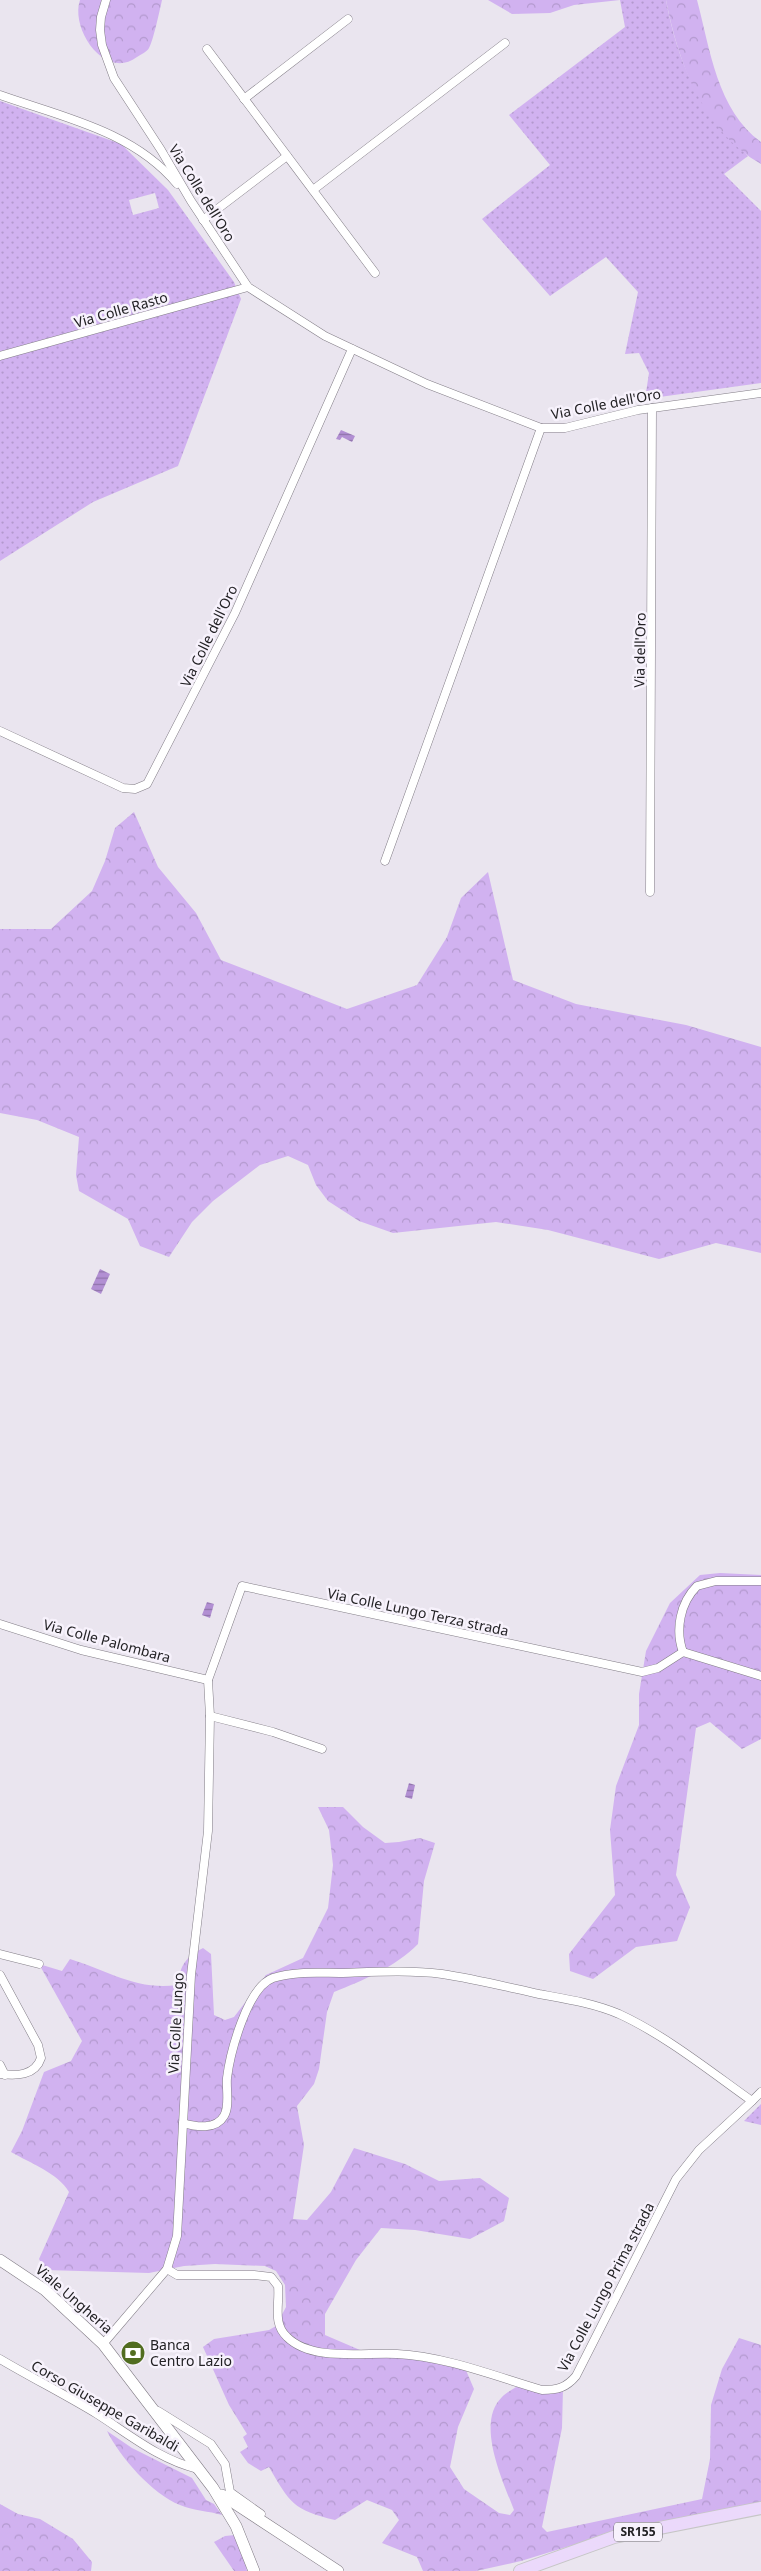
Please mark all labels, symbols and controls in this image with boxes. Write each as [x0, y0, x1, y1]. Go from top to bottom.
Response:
street label: Via Colle dell'Oro [165, 140, 240, 245]
street label: Via Colle Rasto [72, 287, 170, 332]
street label: Via Colle dell'Oro [549, 384, 662, 423]
street label: Via Colle dell'Oro [176, 582, 242, 690]
street label: Via dell'Oro [629, 612, 650, 688]
street label: Via Colle Lungo Terza strada [326, 1583, 511, 1640]
street label: Via Colle Palombara [41, 1614, 173, 1667]
street label: Via Colle Lungo [163, 1972, 188, 2074]
street label: Via Colle Lungo Prima strada [553, 2199, 658, 2375]
street label: Viale Ungheria [32, 2260, 117, 2337]
place label: Banca Centro Lazio [150, 2335, 232, 2370]
bank icon: Banca Centro Lazio [120, 2340, 146, 2366]
street label: Corso Giuseppe Garibaldi [28, 2355, 183, 2456]
road number: SR155 [614, 2522, 662, 2542]

